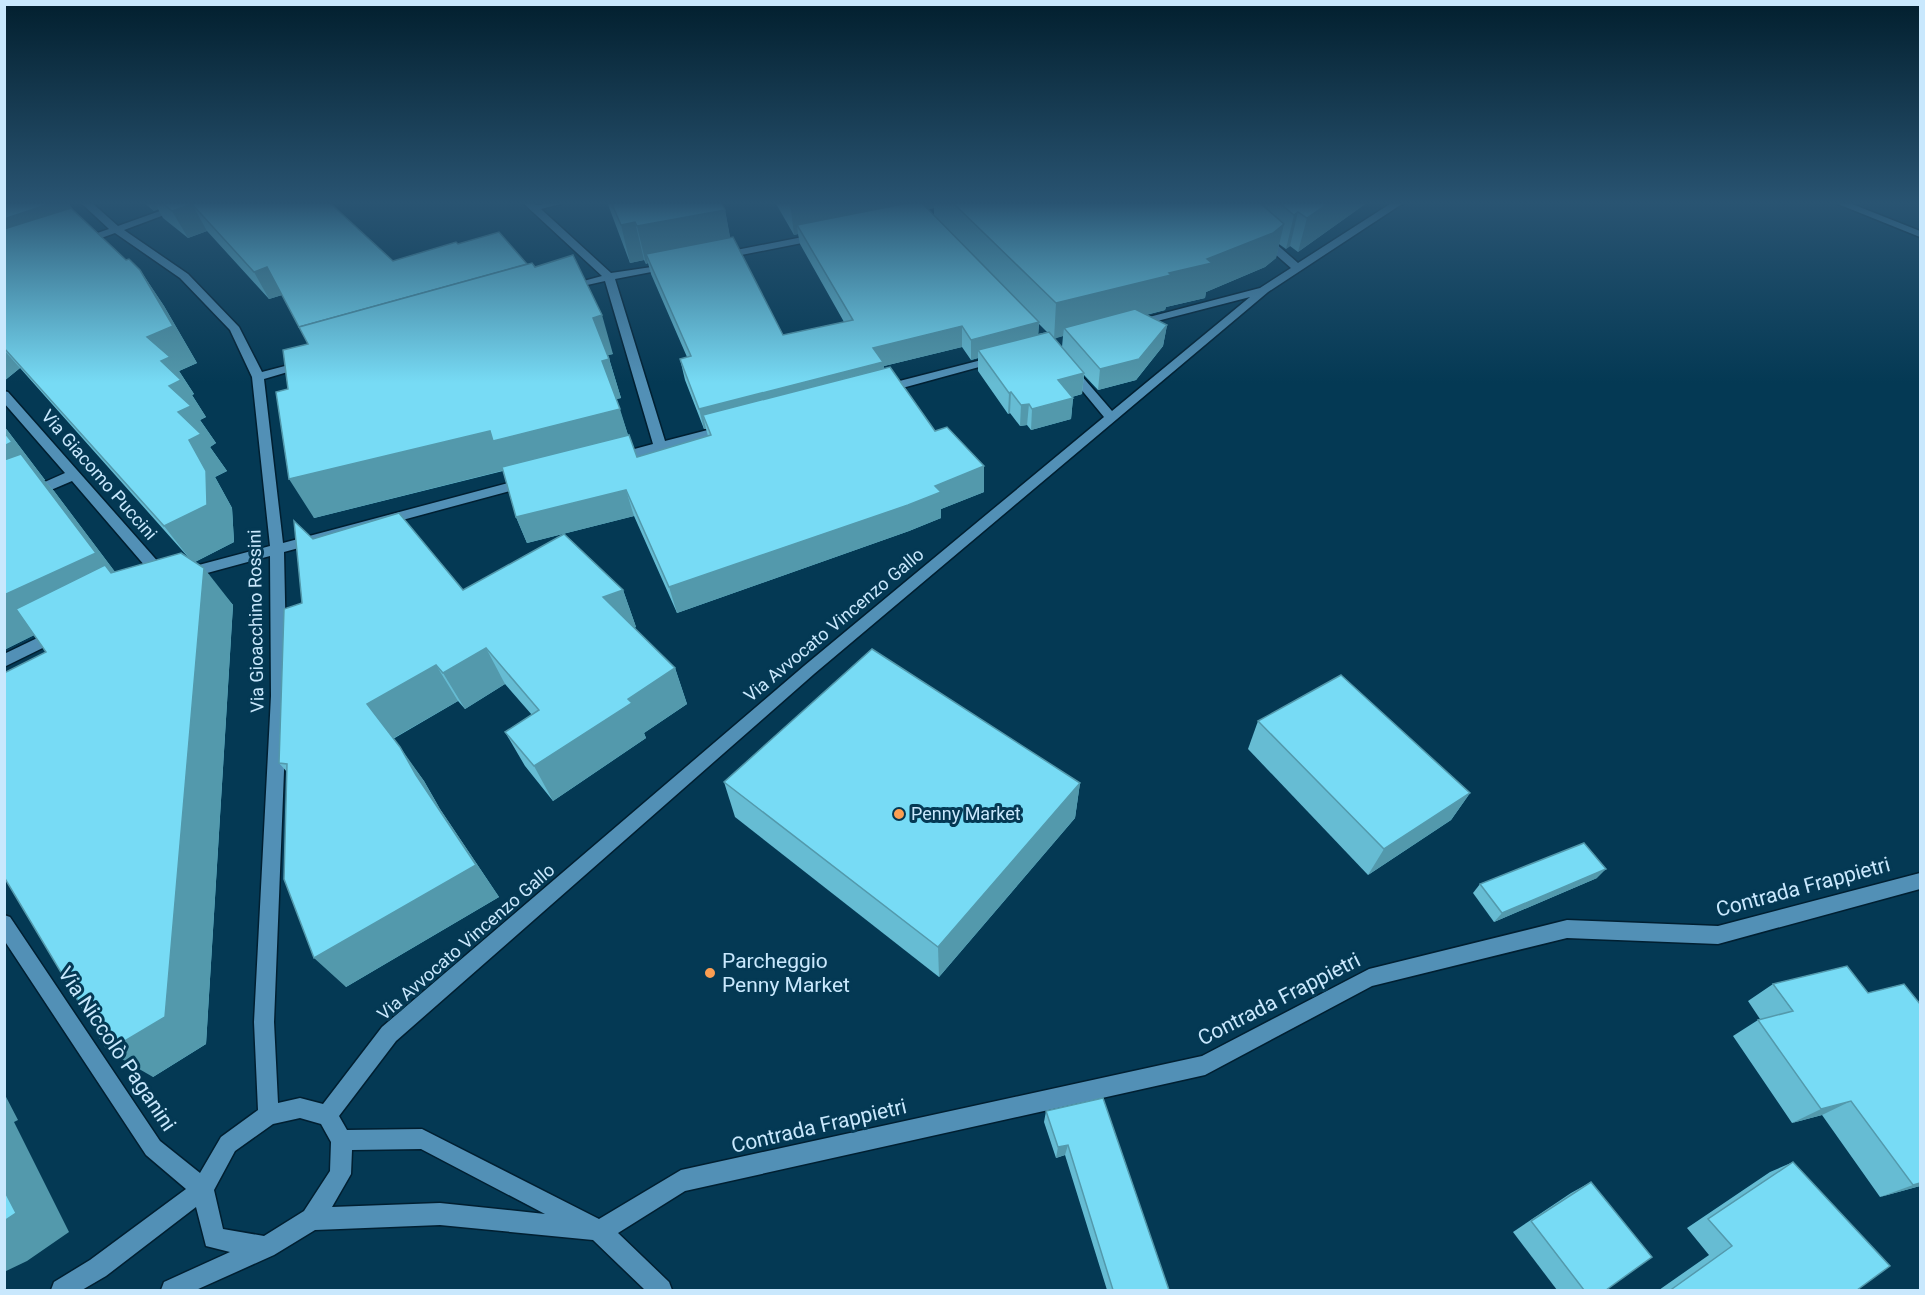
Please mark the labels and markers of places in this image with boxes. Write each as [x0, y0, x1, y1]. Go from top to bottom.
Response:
place label: Penny Market [911, 803, 1021, 824]
marker: Penny Market [892, 807, 906, 821]
place label: Parcheggio Penny Market [722, 949, 850, 997]
marker: Parcheggio Penny Market [703, 966, 717, 980]

